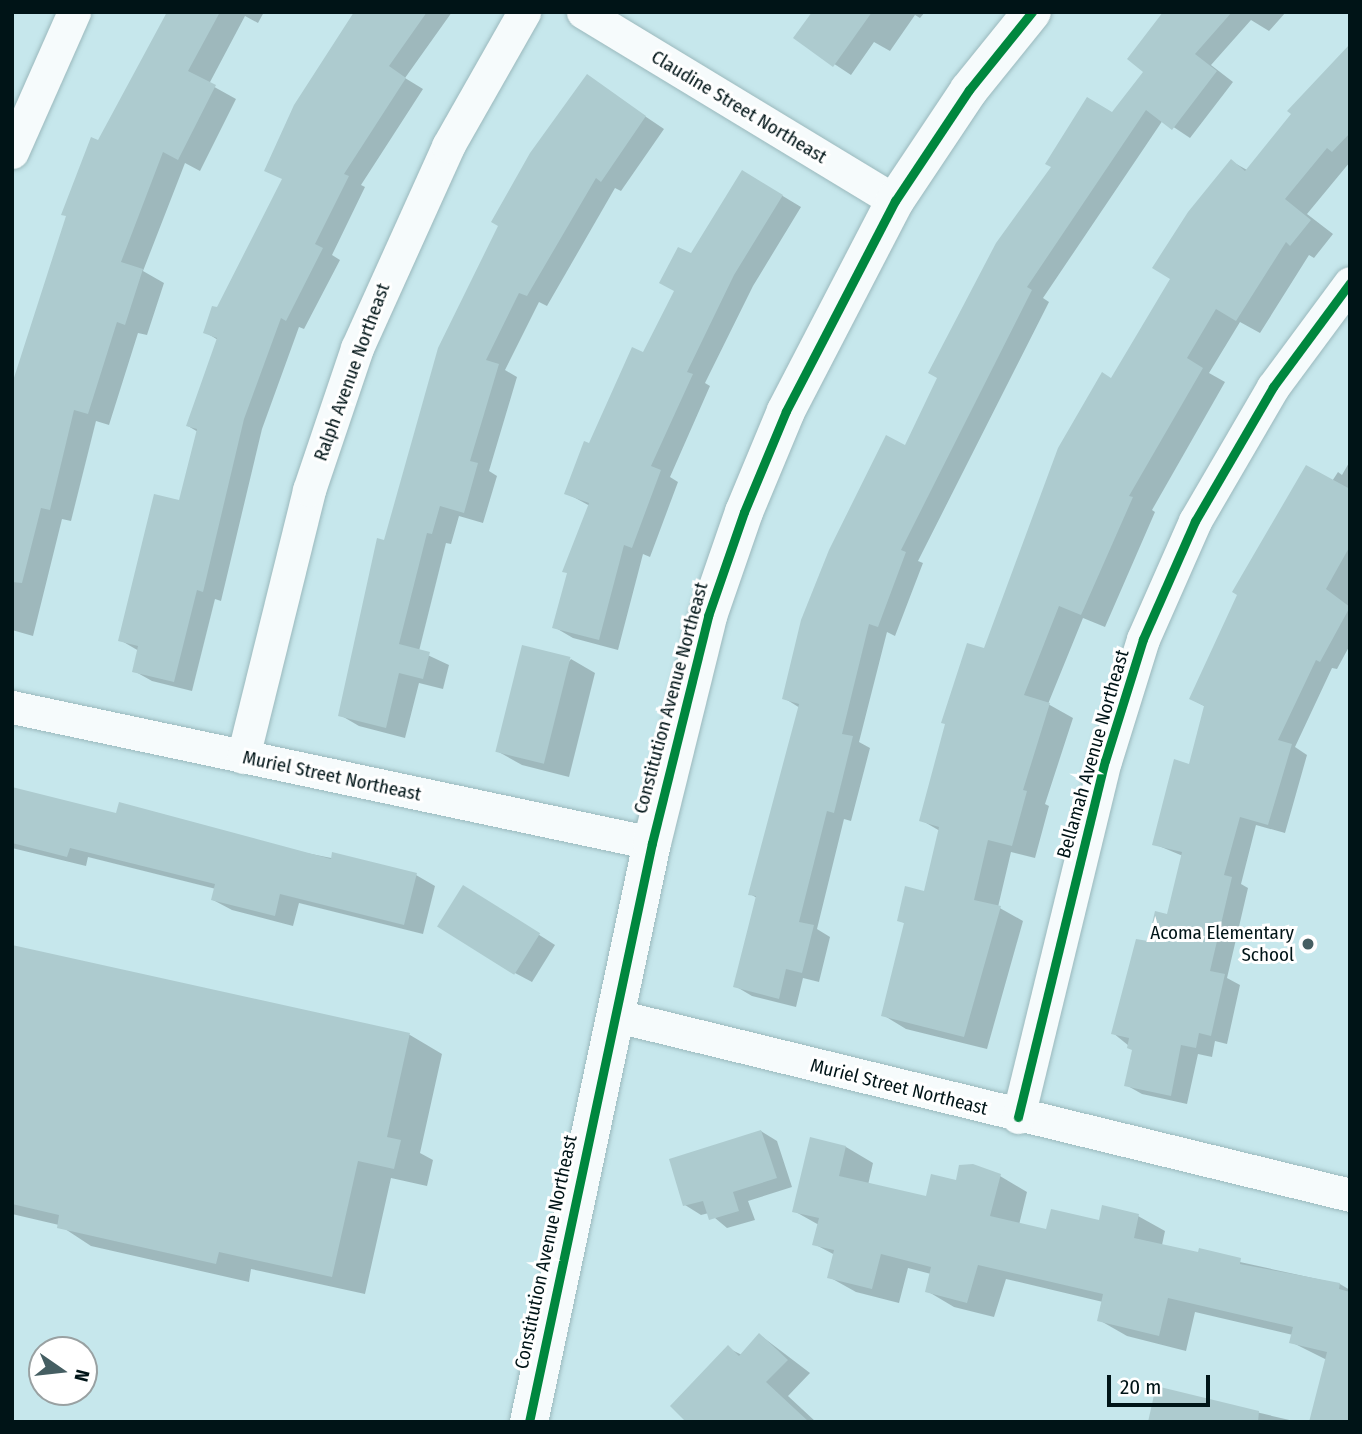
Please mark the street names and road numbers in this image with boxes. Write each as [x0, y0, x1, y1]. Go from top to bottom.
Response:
street label: Claudine Street Northeast [647, 46, 831, 168]
street label: Ralph Avenue Northeast [309, 280, 395, 464]
street label: Constitution Avenue Northeast [629, 580, 713, 816]
street label: Bellamah Avenue Northeast [1052, 647, 1134, 861]
street label: Muriel Street Northeast [241, 746, 423, 806]
street label: Muriel Street Northeast [808, 1054, 990, 1120]
street label: Constitution Avenue Northeast [510, 1133, 582, 1371]

